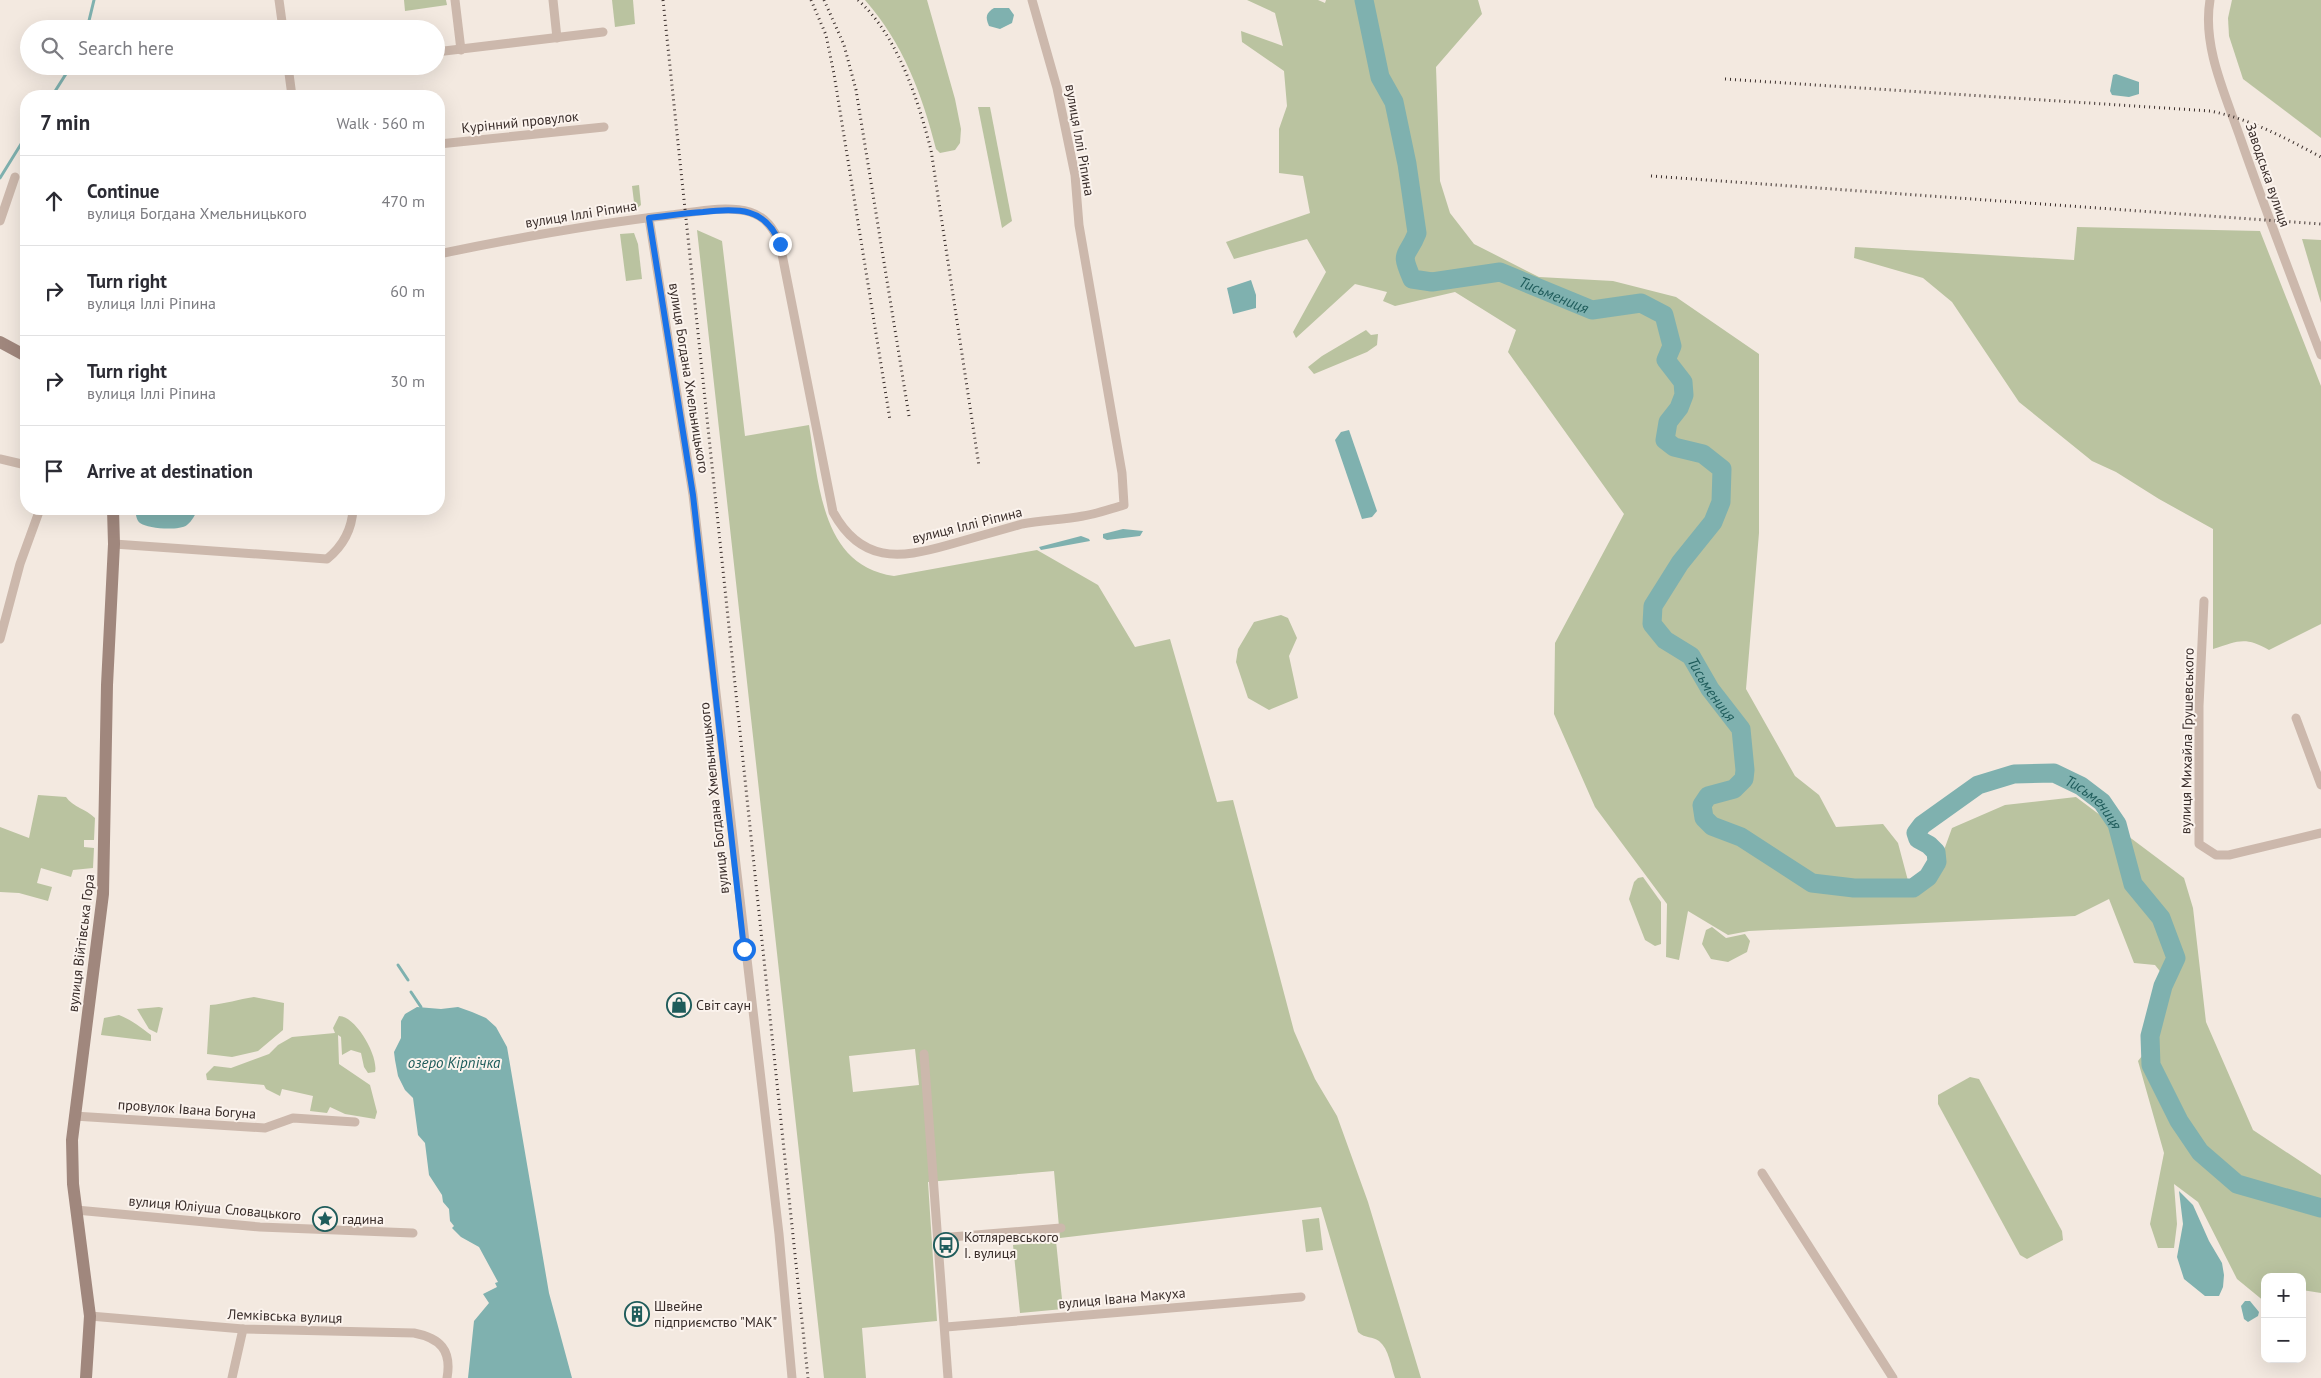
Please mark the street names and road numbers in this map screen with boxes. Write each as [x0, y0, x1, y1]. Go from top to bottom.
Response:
street label: вулиця Іллі Ріпина [1061, 83, 1099, 197]
street label: Курінний провулок [461, 107, 580, 137]
street label: Заводська вулиця [2242, 121, 2294, 229]
street label: вулиця Іллі Ріпина [524, 196, 638, 232]
street label: вулиця Богдана Хмельницького [665, 282, 713, 474]
street label: вулиця Іллі Ріпина [910, 503, 1024, 547]
street label: вулиця Михайла Грушевського [2176, 648, 2198, 834]
street label: вулиця Богдана Хмельницького [695, 701, 733, 895]
street label: вулиця Війтівська Гора [64, 873, 98, 1013]
street label: провулок Івана Богуна [117, 1095, 257, 1123]
street label: вулиця Юліуша Словацького [128, 1191, 302, 1225]
street label: вулиця Івана Макуха [1058, 1283, 1186, 1313]
street label: Лемківська вулиця [226, 1305, 343, 1327]

